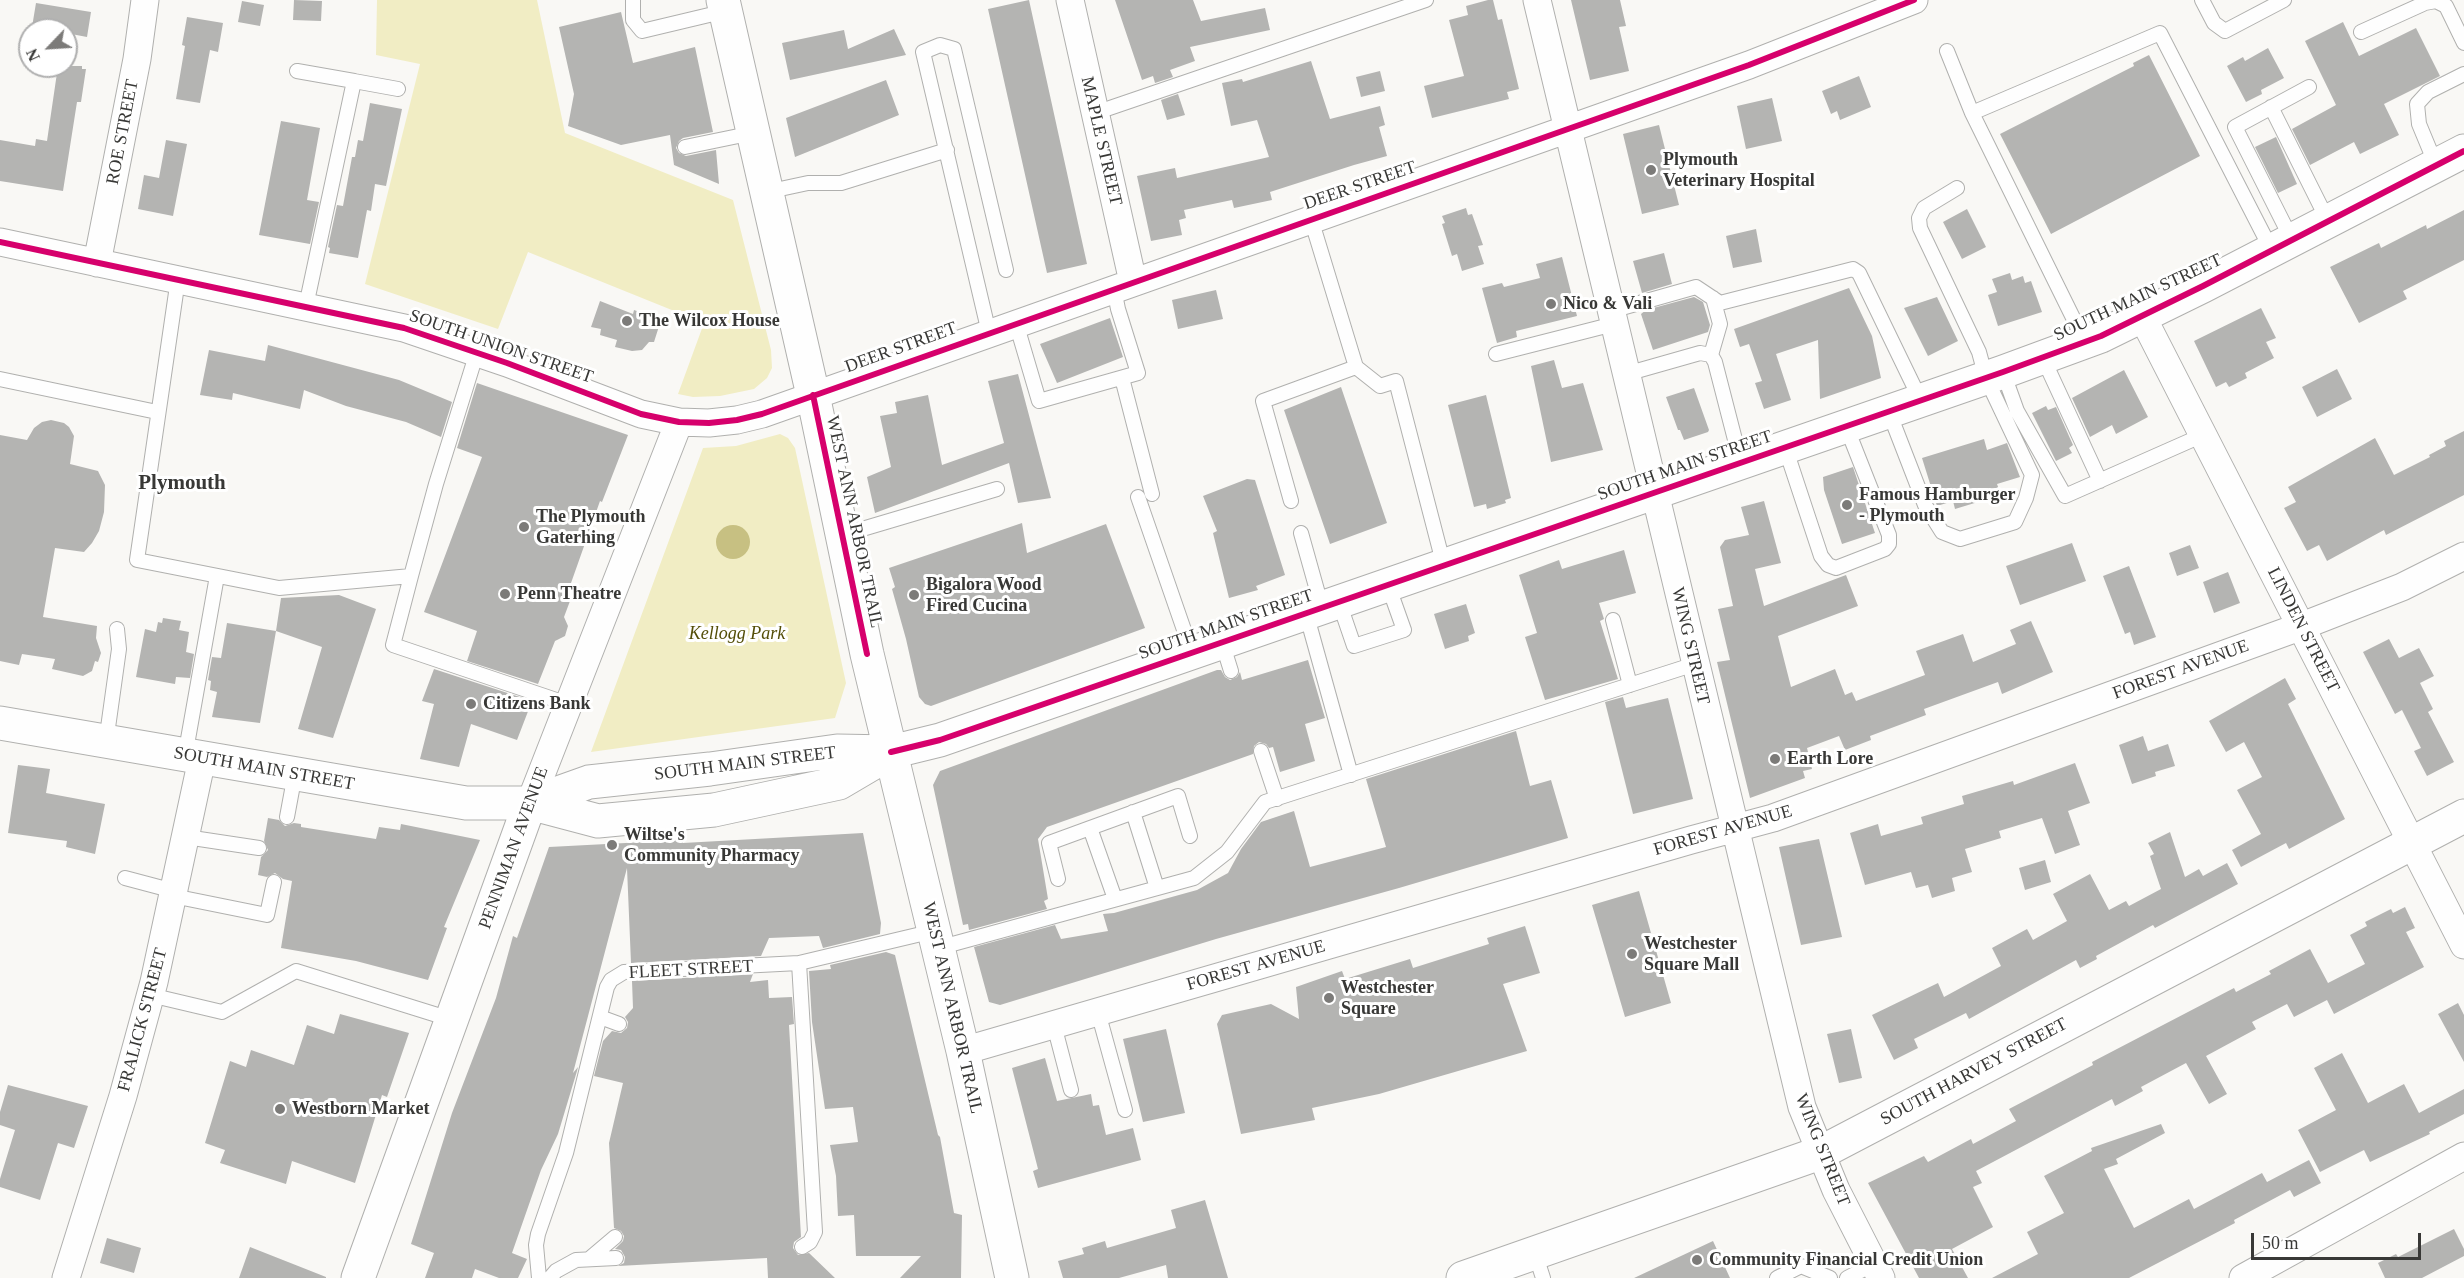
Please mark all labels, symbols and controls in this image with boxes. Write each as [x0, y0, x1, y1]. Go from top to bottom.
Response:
north arrow [18, 18, 78, 78]
text: N [23, 46, 43, 64]
street label: MAPLE STREET [1076, 75, 1126, 207]
street label: ROE STREET [102, 78, 144, 186]
place label: Plymouth Veterinary Hospital [1663, 149, 1815, 192]
street label: DEER STREET [1301, 157, 1419, 215]
marker: Plymouth Veterinary Hospital [1644, 163, 1658, 177]
street label: SOUTH MAIN STREET [2051, 250, 2225, 346]
place label: Nico & Vali [1563, 293, 1652, 315]
marker: Nico & Vali [1544, 297, 1558, 311]
street label: SOUTH UNION STREET [406, 305, 596, 389]
place label: The Wilcox House [639, 310, 780, 332]
marker: The Wilcox House [620, 314, 634, 328]
street label: DEER STREET [842, 318, 960, 378]
street label: WEST ANN ARBOR TRAIL [821, 414, 887, 630]
street label: SOUTH MAIN STREET [1595, 426, 1775, 506]
district label: Plymouth [138, 471, 226, 497]
place label: Famous Hamburger - Plymouth [1859, 484, 2015, 526]
marker: Famous Hamburger - Plymouth [1840, 498, 1854, 512]
place label: The Plymouth Gaterhing [536, 506, 646, 548]
marker: The Plymouth Gaterhing [517, 520, 531, 534]
street label: LINDEN STREET [2262, 564, 2344, 696]
place label: Bigalora Wood Fired Cucina [926, 574, 1042, 616]
place label: Penn Theatre [517, 583, 621, 605]
street label: SOUTH MAIN STREET [1136, 585, 1316, 665]
street label: WING STREET [1666, 585, 1714, 707]
marker: Penn Theatre [498, 587, 512, 601]
marker: Bigalora Wood Fired Cucina [907, 588, 921, 602]
park label: Kellogg Park [689, 623, 785, 645]
street label: FOREST AVENUE [2110, 635, 2252, 705]
place label: Citizens Bank [483, 693, 591, 715]
marker: Citizens Bank [464, 697, 478, 711]
street label: SOUTH MAIN STREET [172, 742, 356, 796]
street label: SOUTH MAIN STREET [653, 742, 837, 786]
place label: Earth Lore [1787, 748, 1873, 770]
marker: Earth Lore [1768, 752, 1782, 766]
street label: PENNIMAN AVENUE [475, 764, 553, 932]
street label: FOREST AVENUE [1651, 801, 1795, 861]
place label: Wiltse's Community Pharmacy [624, 824, 799, 866]
marker: Wiltse's Community Pharmacy [605, 838, 619, 852]
street label: WEST ANN ARBOR TRAIL [917, 900, 987, 1116]
place label: Westchester Square Mall [1644, 933, 1739, 976]
street label: FOREST AVENUE [1184, 936, 1328, 996]
street label: FRALICK STREET [113, 946, 173, 1094]
marker: Westchester Square Mall [1625, 947, 1639, 961]
street label: FLEET STREET [628, 956, 754, 984]
place label: Westchester Square [1341, 977, 1434, 1020]
marker: Westchester Square [1322, 991, 1336, 1005]
street label: SOUTH HARVEY STREET [1877, 1014, 2071, 1130]
street label: WING STREET [1790, 1091, 1854, 1209]
place label: Westborn Market [292, 1098, 429, 1120]
marker: Westborn Market [273, 1102, 287, 1116]
scale bar [2254, 1221, 2424, 1259]
text: 50 m [2262, 1233, 2299, 1253]
place label: Community Financial Credit Union [1709, 1249, 1983, 1271]
marker: Community Financial Credit Union [1690, 1253, 1704, 1267]

